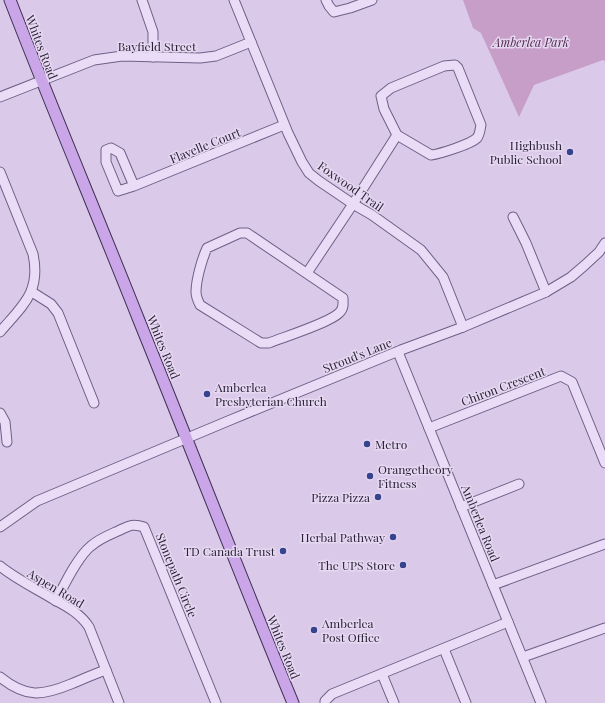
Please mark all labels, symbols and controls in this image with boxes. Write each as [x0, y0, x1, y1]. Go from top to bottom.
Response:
street label: Whites Road [22, 12, 62, 81]
park label: Amberlea Park [491, 34, 569, 50]
street label: Bayfield Street [118, 38, 197, 54]
street label: Flavelle Court [167, 123, 244, 166]
place label: Highbush Public School [490, 137, 563, 167]
marker: Highbush Public School [565, 147, 575, 157]
street label: Foxwood Trail [315, 157, 388, 215]
street label: Whites Road [144, 312, 184, 381]
street label: Stroud's Lane [320, 334, 394, 376]
street label: Chiron Crescent [459, 362, 548, 409]
place label: Amberlea Presbyterian Church [214, 379, 327, 409]
marker: Amberlea Presbyterian Church [202, 389, 212, 399]
place label: Metro [375, 436, 408, 452]
marker: Metro [362, 439, 372, 449]
place label: Orangetheory Fitness [378, 461, 453, 491]
marker: Orangetheory Fitness [365, 471, 375, 481]
street label: Amberlea Road [458, 481, 504, 564]
place label: Pizza Pizza [311, 489, 370, 505]
marker: Pizza Pizza [373, 492, 383, 502]
place label: Herbal Pathway [301, 529, 385, 545]
street label: Stonepath Circle [153, 530, 201, 620]
marker: Herbal Pathway [388, 532, 398, 542]
place label: TD Canada Trust [184, 543, 276, 559]
marker: TD Canada Trust [278, 546, 288, 556]
place label: The UPS Store [318, 557, 395, 573]
marker: The UPS Store [398, 560, 408, 570]
street label: Aspen Road [24, 564, 87, 611]
street label: Whites Road [264, 612, 304, 681]
place label: Amberlea Post Office [321, 615, 380, 645]
marker: Amberlea Post Office [309, 625, 319, 635]

